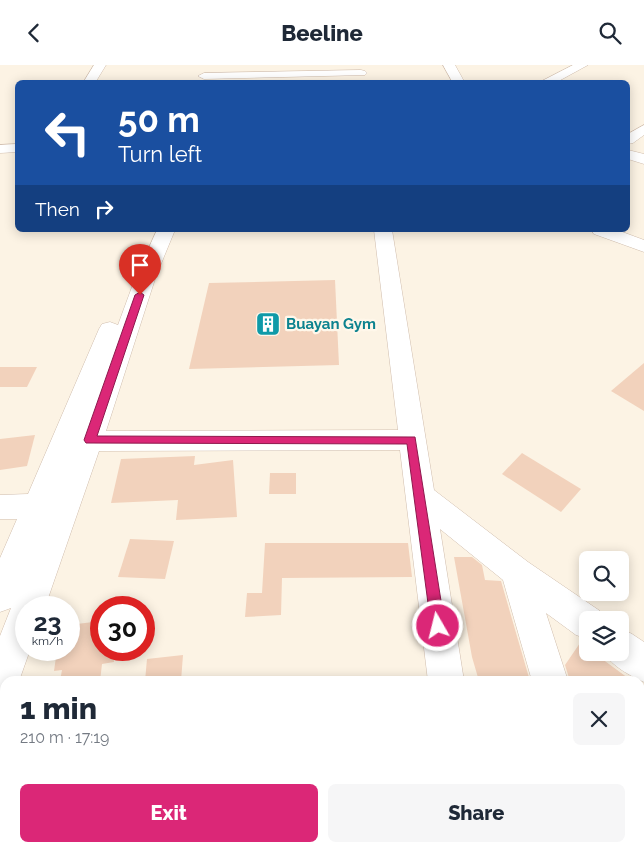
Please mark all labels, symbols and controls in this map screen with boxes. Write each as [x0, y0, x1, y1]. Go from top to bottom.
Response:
icon: back [20, 19, 48, 47]
icon: search [596, 19, 624, 47]
text: Beeline [281, 20, 363, 46]
text: 50 m [118, 99, 200, 140]
icon: left [35, 100, 100, 165]
text: Turn left [118, 141, 202, 167]
icon: right [90, 195, 118, 223]
text: Then [35, 198, 80, 220]
pin [119, 244, 161, 295]
icon: arrive [126, 251, 154, 279]
building icon: Buayan Gym [255, 311, 281, 337]
place label: Buayan Gym [286, 315, 376, 333]
map controls [579, 551, 629, 661]
button: search [579, 551, 629, 601]
speed limit sign: 30 [90, 596, 155, 661]
position arrow [411, 599, 463, 651]
text: 23 [33, 607, 62, 637]
button: layers [579, 611, 629, 661]
text: km/h [32, 634, 63, 648]
text: 1 min [20, 691, 97, 726]
button: close [573, 693, 625, 745]
text: 210 m · 17:19 [20, 728, 110, 747]
button: Exit [20, 784, 318, 842]
button: Share [328, 784, 625, 842]

